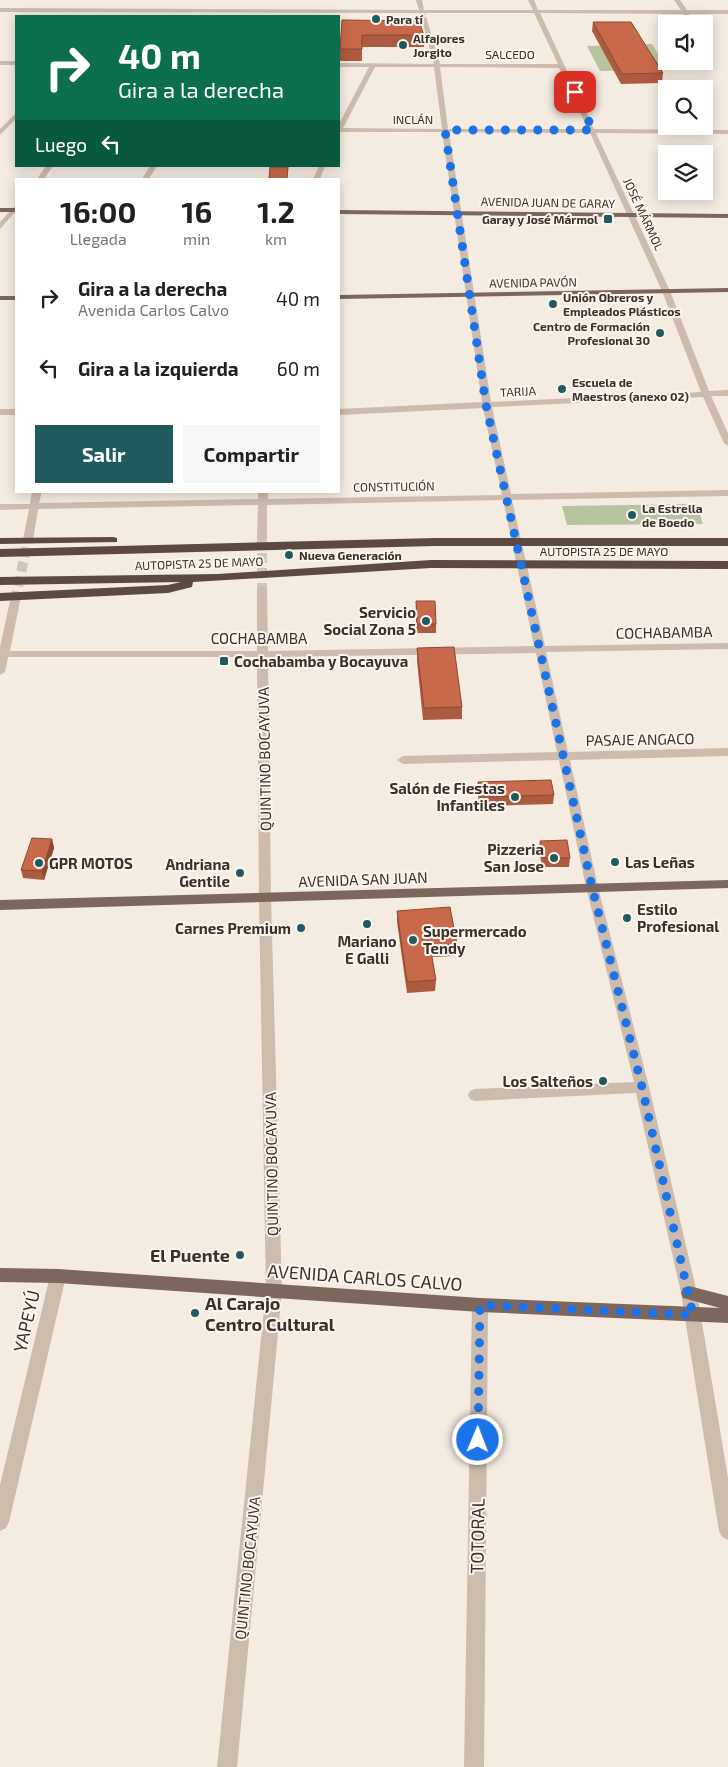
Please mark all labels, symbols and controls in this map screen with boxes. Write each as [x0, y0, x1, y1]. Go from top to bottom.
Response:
place label: Para tí [386, 12, 423, 26]
marker: Para tí [370, 13, 382, 25]
map controls [658, 15, 713, 200]
button: sound [658, 15, 713, 70]
place label: Alfajores Jorgito [413, 31, 465, 59]
text: 40 m [118, 34, 201, 76]
icon: right [35, 35, 100, 100]
marker: Alfajores Jorgito [397, 39, 409, 51]
street label: SALCEDO [485, 47, 535, 61]
pin [554, 71, 596, 113]
text: Gira a la derecha [118, 76, 284, 102]
icon: arrive [561, 78, 589, 106]
button: search [658, 80, 713, 135]
street label: INCLÁN [393, 112, 433, 126]
icon: left [97, 130, 125, 158]
text: Luego [35, 133, 87, 156]
button: layers [658, 145, 713, 200]
street label: JOSÉ MÁRMOL [621, 176, 667, 252]
text: 16:00 [60, 193, 136, 229]
text: 16 [181, 193, 212, 229]
text: 1.2 [257, 193, 295, 229]
street label: AVENIDA JUAN DE GARAY [481, 194, 615, 210]
place label: Garay y José Mármol [482, 212, 598, 227]
marker: Garay y José Mármol [602, 213, 614, 225]
text: Llegada [70, 229, 127, 248]
text: min [183, 229, 210, 248]
text: km [265, 229, 287, 248]
street label: AVENIDA PAVÓN [489, 274, 577, 290]
text: Gira a la derecha [78, 277, 227, 300]
icon: right [35, 284, 63, 312]
text: 40 m [276, 287, 320, 310]
place label: Unión Obreros y Empleados Plásticos [563, 290, 681, 318]
marker: Unión Obreros y Empleados Plásticos [547, 298, 559, 310]
text: Avenida Carlos Calvo [78, 300, 229, 319]
place label: Centro de Formación Profesional 30 [533, 319, 650, 347]
marker: Centro de Formación Profesional 30 [654, 327, 666, 339]
icon: left [35, 354, 63, 382]
text: Gira a la izquierda [78, 357, 239, 380]
text: 60 m [277, 357, 320, 380]
place label: Escuela de Maestros (anexo 02) [572, 375, 689, 403]
street label: TARIJA [500, 383, 537, 399]
marker: Escuela de Maestros (anexo 02) [556, 383, 568, 395]
button: Salir [35, 425, 173, 483]
button: Compartir [183, 425, 320, 483]
street label: CONSTITUCIÓN [353, 478, 435, 494]
place label: La Estrella de Boedo [642, 501, 703, 529]
marker: La Estrella de Boedo [626, 509, 638, 521]
street label: AUTOPISTA 25 DE MAYO [540, 544, 668, 558]
place label: Nueva Generación [299, 548, 402, 562]
marker: Nueva Generación [283, 549, 295, 561]
street label: AUTOPISTA 25 DE MAYO [135, 554, 263, 572]
place label: Servicio Social Zona 5 [323, 603, 416, 638]
marker: Servicio Social Zona 5 [420, 615, 432, 627]
street label: COCHABAMBA [615, 622, 713, 642]
street label: COCHABAMBA [211, 629, 308, 647]
place label: Cochabamba y Bocayuva [234, 652, 408, 671]
marker: Cochabamba y Bocayuva [218, 655, 230, 667]
street label: QUINTINO BOCAYUVA [254, 686, 275, 831]
street label: PASAJE ANGACO [585, 729, 695, 749]
place label: Salón de Fiestas Infantiles [389, 779, 505, 814]
marker: Salón de Fiestas Infantiles [509, 791, 521, 803]
place label: Pizzeria San Jose [484, 840, 544, 875]
marker: Pizzeria San Jose [548, 852, 560, 864]
place label: Las Leñas [625, 853, 695, 871]
place label: GPR MOTOS [49, 854, 133, 872]
place label: Andriana Gentile [166, 855, 230, 890]
marker: Las Leñas [609, 856, 621, 868]
marker: GPR MOTOS [33, 857, 45, 869]
marker: Andriana Gentile [234, 867, 246, 879]
street label: AVENIDA SAN JUAN [298, 868, 428, 890]
place label: Estilo Profesional [637, 900, 719, 935]
marker: Estilo Profesional [621, 912, 633, 924]
marker: Mariano E Galli [361, 918, 373, 930]
place label: Carnes Premium [175, 919, 291, 937]
marker: Carnes Premium [295, 922, 307, 934]
place label: Supermercado Tendy [423, 922, 527, 958]
place label: Mariano E Galli [337, 932, 397, 967]
marker: Supermercado Tendy [407, 934, 419, 946]
place label: Los Salteños [502, 1072, 593, 1090]
marker: Los Salteños [597, 1075, 609, 1087]
street label: QUINTINO BOCAYUVA [261, 1091, 282, 1236]
place label: El Puente [150, 1244, 230, 1266]
marker: El Puente [234, 1249, 246, 1261]
street label: AVENIDA CARLOS CALVO [267, 1259, 463, 1295]
street label: YAPEYÚ [8, 1288, 44, 1354]
place label: Al Carajo Centro Cultural [205, 1292, 335, 1335]
marker: Al Carajo Centro Cultural [189, 1307, 201, 1319]
position arrow [451, 1413, 503, 1465]
street label: QUINTINO BOCAYUVA [231, 1495, 265, 1641]
street label: TOTORAL [465, 1498, 489, 1574]

